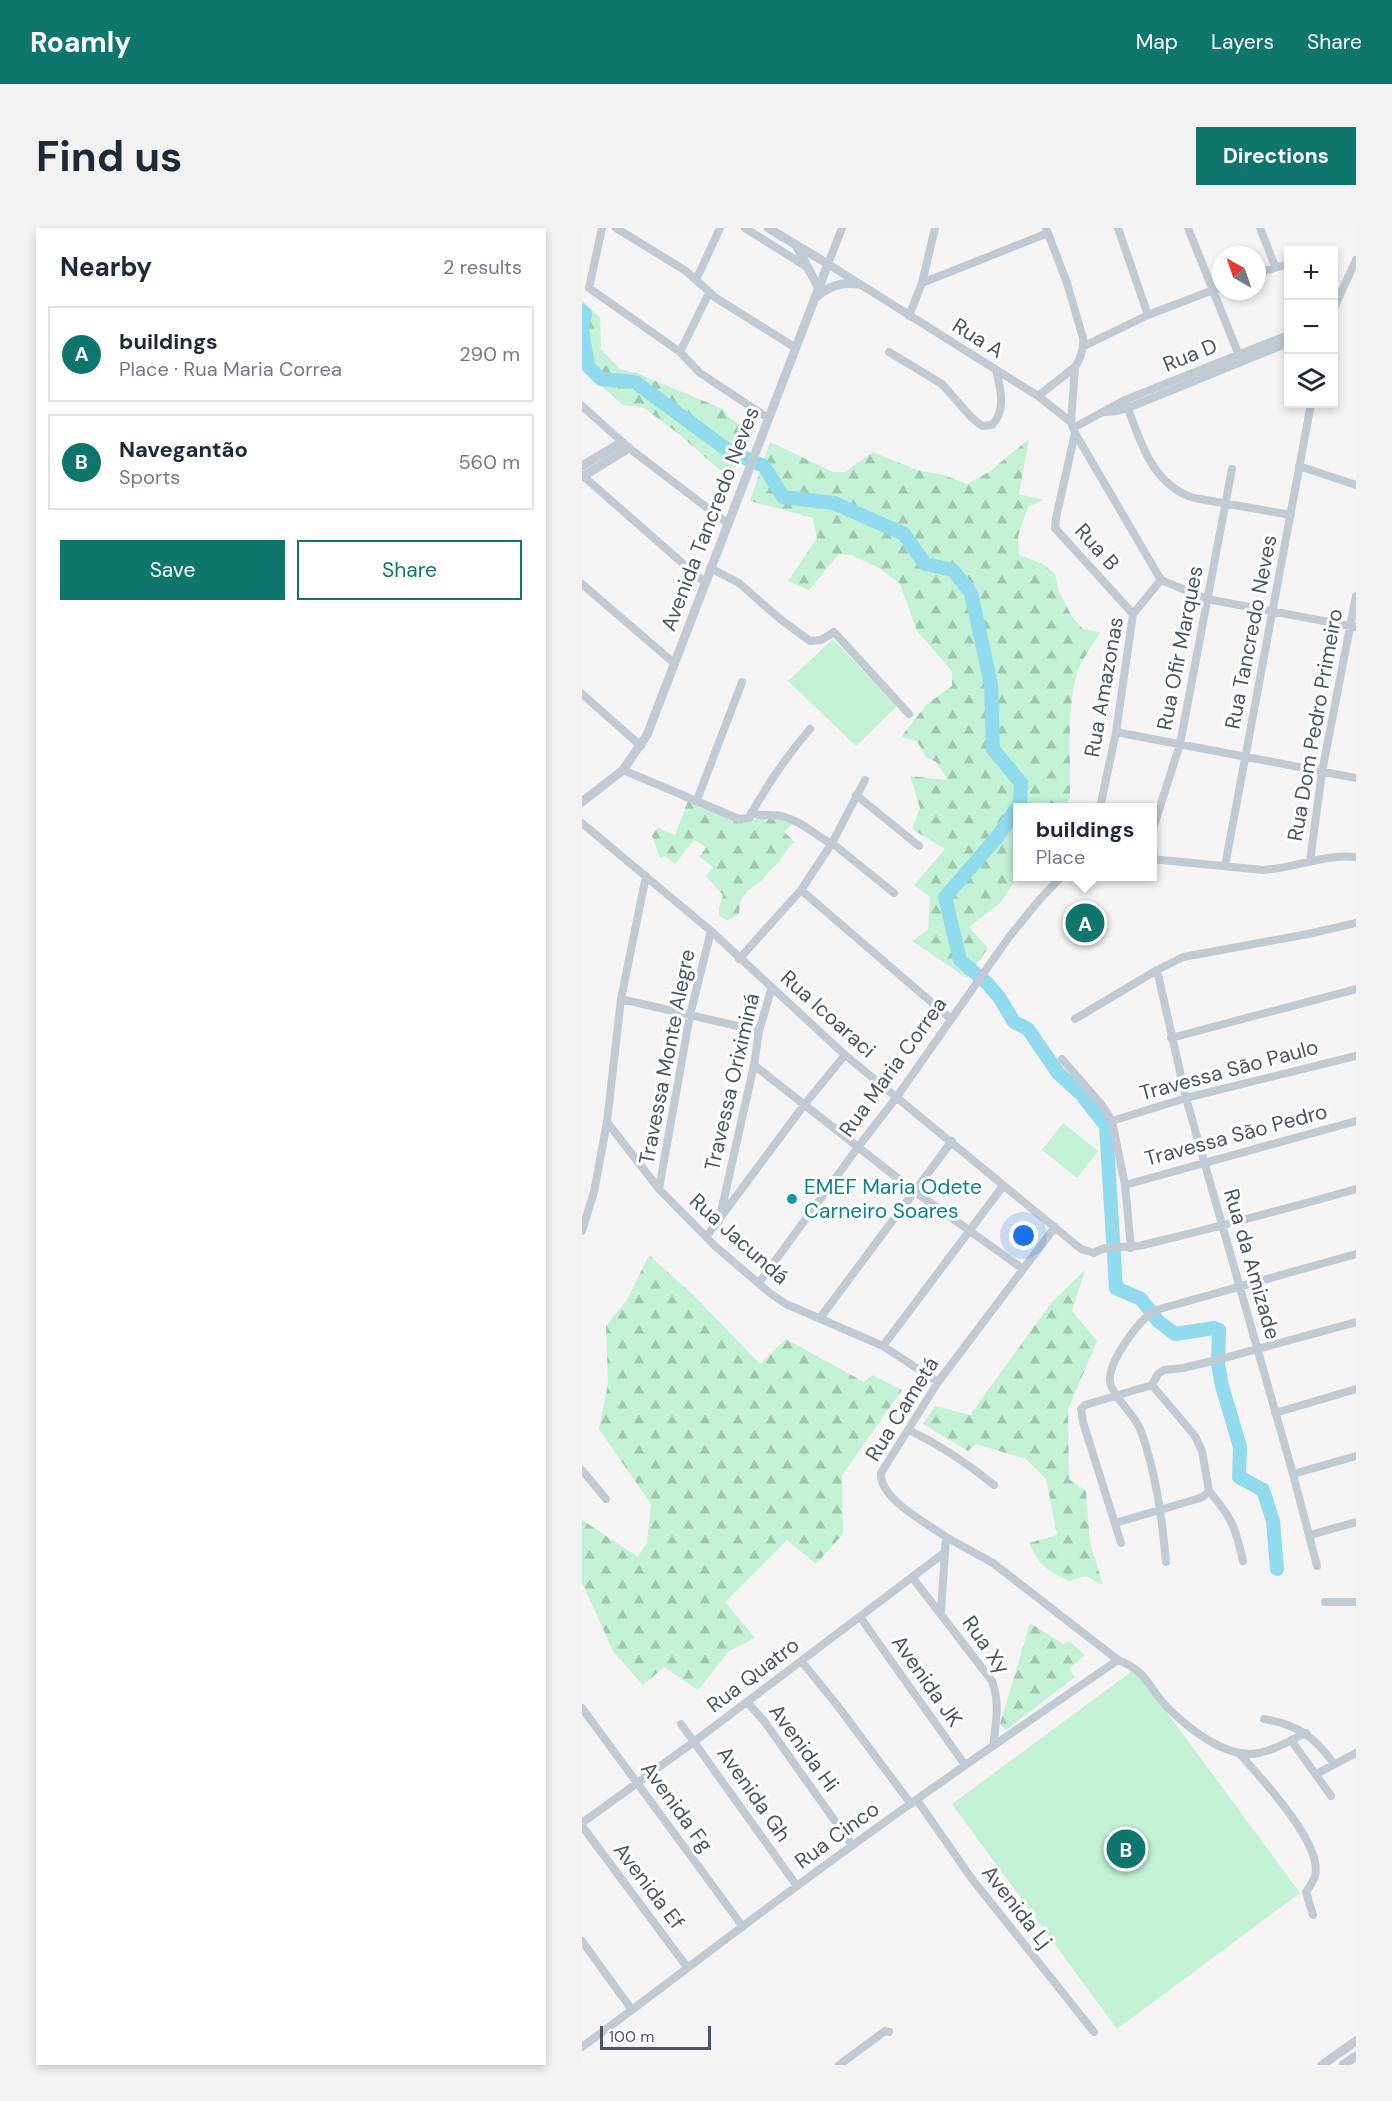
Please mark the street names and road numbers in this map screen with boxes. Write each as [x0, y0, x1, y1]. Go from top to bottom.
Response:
street label: Rua A [947, 311, 1009, 365]
street label: Rua D [1159, 332, 1221, 378]
street label: Avenida Tancredo Neves [654, 403, 766, 635]
street label: Rua B [1068, 517, 1126, 577]
street label: Rua Tancredo Neves [1218, 533, 1284, 731]
street label: Rua Ofir Marques [1150, 563, 1210, 733]
street label: Rua Dom Pedro Primeiro [1281, 607, 1349, 843]
street label: Rua Amazonas [1078, 615, 1130, 759]
street label: Travessa Monte Alegre [632, 947, 702, 1167]
street label: Rua Icoaraci [775, 964, 881, 1064]
street label: Travessa Oriximiná [698, 990, 766, 1174]
street label: Rua Maria Correa [833, 991, 953, 1143]
street label: Travessa São Paulo [1137, 1033, 1321, 1107]
street label: Travessa São Pedro [1142, 1097, 1330, 1173]
street label: Rua da Amizade [1217, 1185, 1287, 1343]
street label: Rua Jacundá [683, 1187, 795, 1291]
street label: Rua Cametá [859, 1352, 945, 1466]
street label: Rua Xy [956, 1610, 1016, 1680]
street label: Avenida JK [885, 1630, 969, 1732]
street label: Rua Quatro [701, 1631, 805, 1719]
street label: Avenida Hi [763, 1699, 845, 1797]
street label: Avenida Gh [711, 1741, 797, 1847]
street label: Avenida Fg [635, 1756, 720, 1858]
street label: Rua Cinco [789, 1795, 885, 1875]
street label: Avenida Ef [607, 1837, 691, 1935]
street label: Avenida Lj [976, 1859, 1058, 1955]

